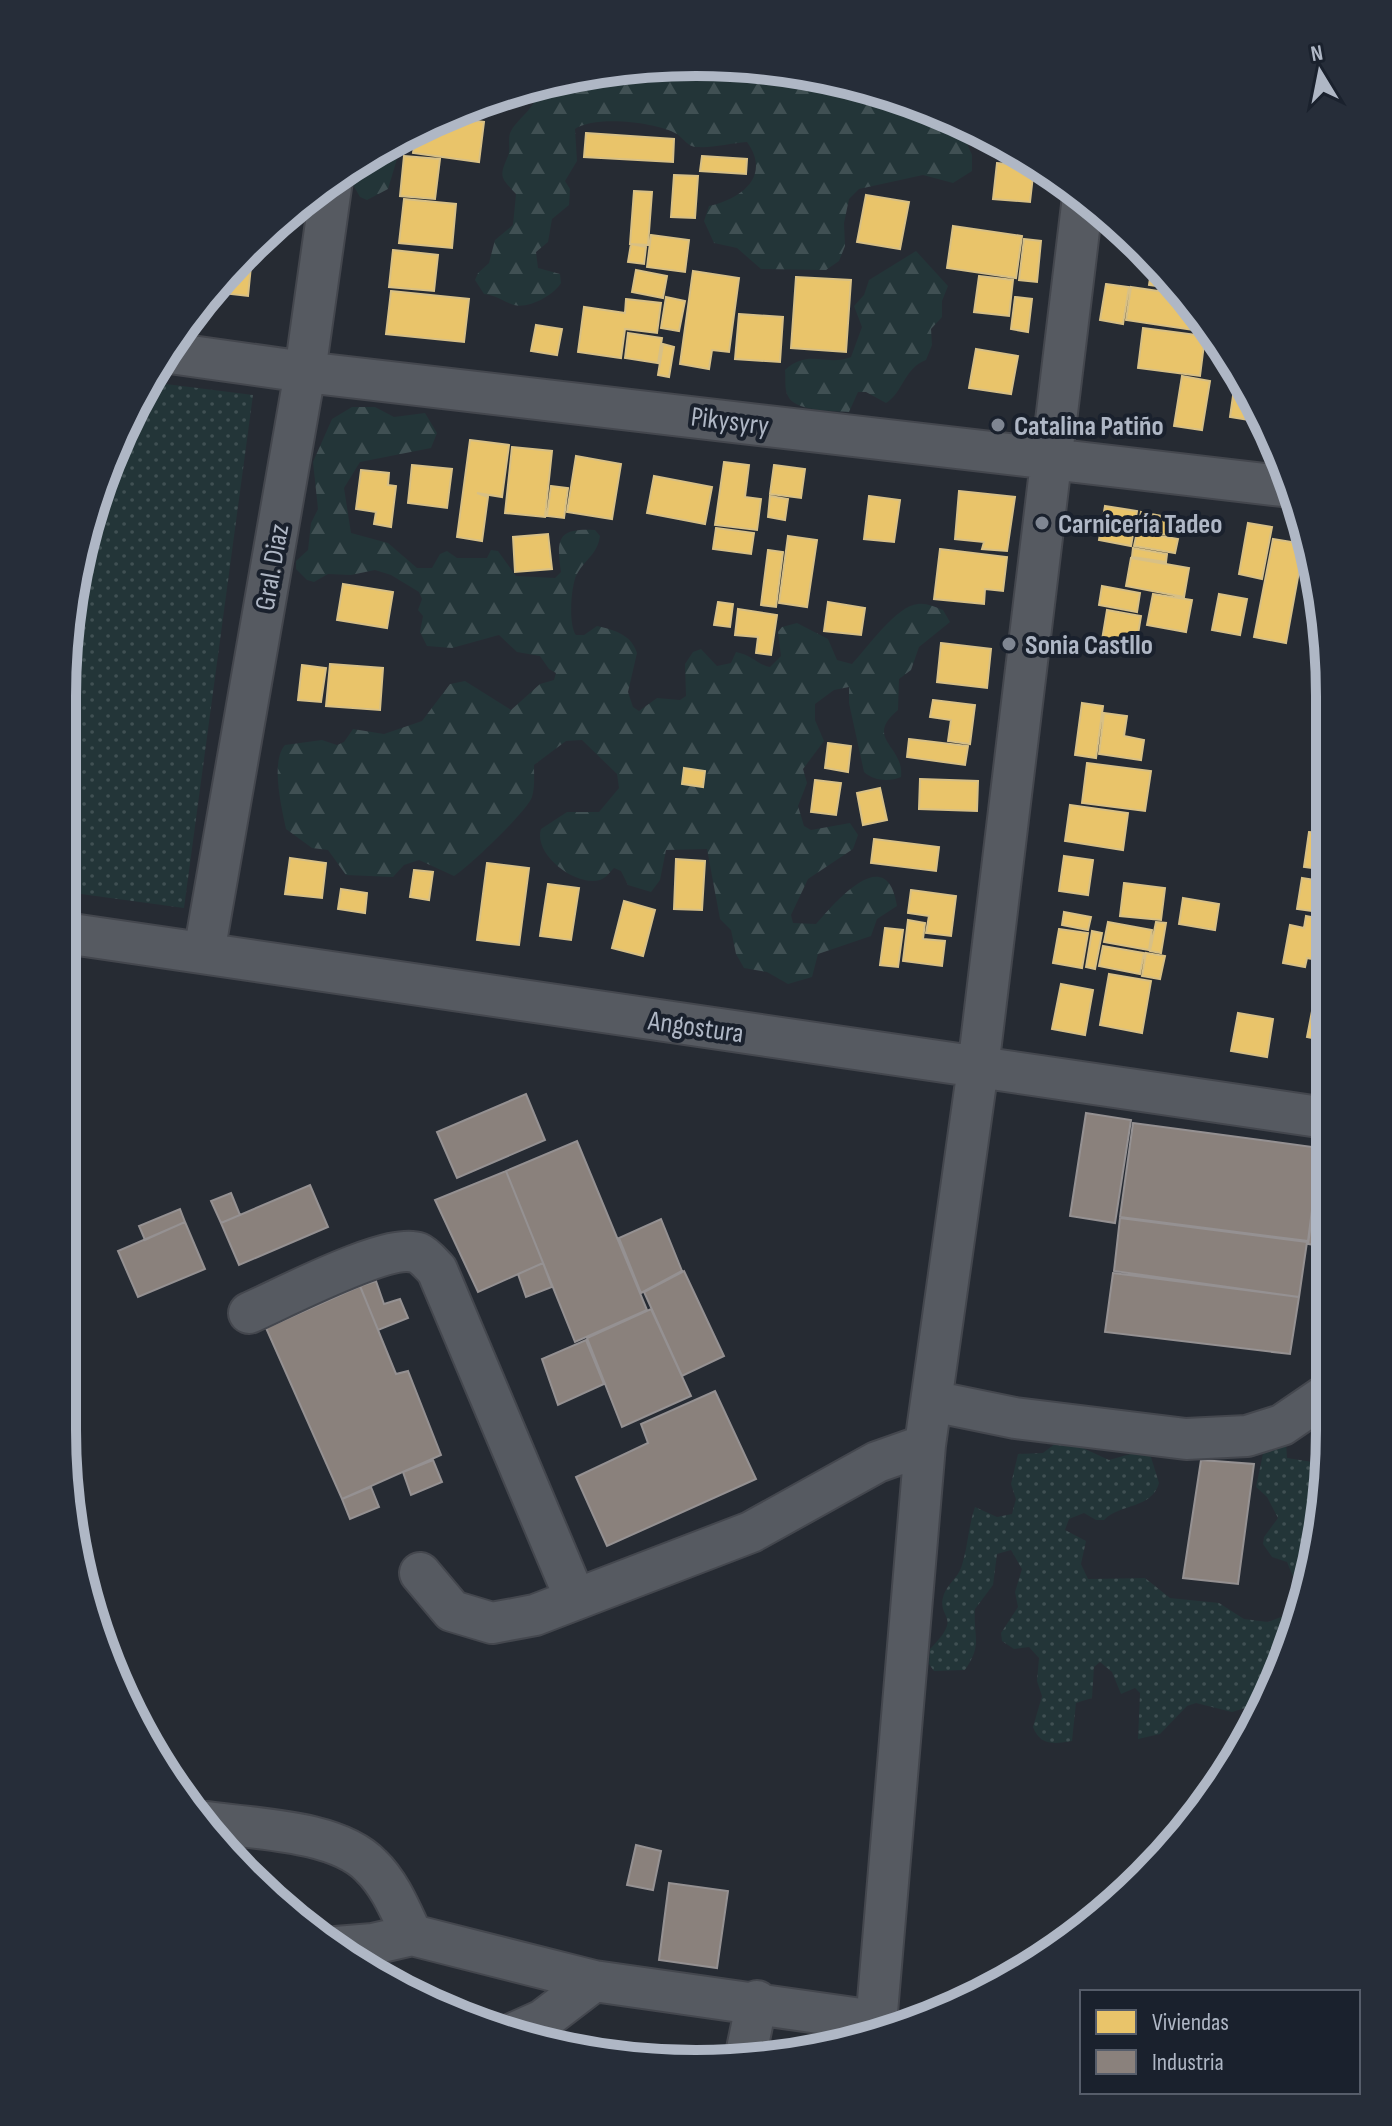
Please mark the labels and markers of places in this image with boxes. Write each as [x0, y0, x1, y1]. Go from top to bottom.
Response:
place label: Catalina Patiño [1014, 410, 1164, 443]
marker: Catalina Patiño [989, 416, 1007, 434]
place label: Carnicería Tadeo [1058, 508, 1223, 541]
marker: Carnicería Tadeo [1033, 514, 1051, 532]
place label: Sonia Castllo [1025, 629, 1153, 662]
marker: Sonia Castllo [1000, 635, 1018, 653]

